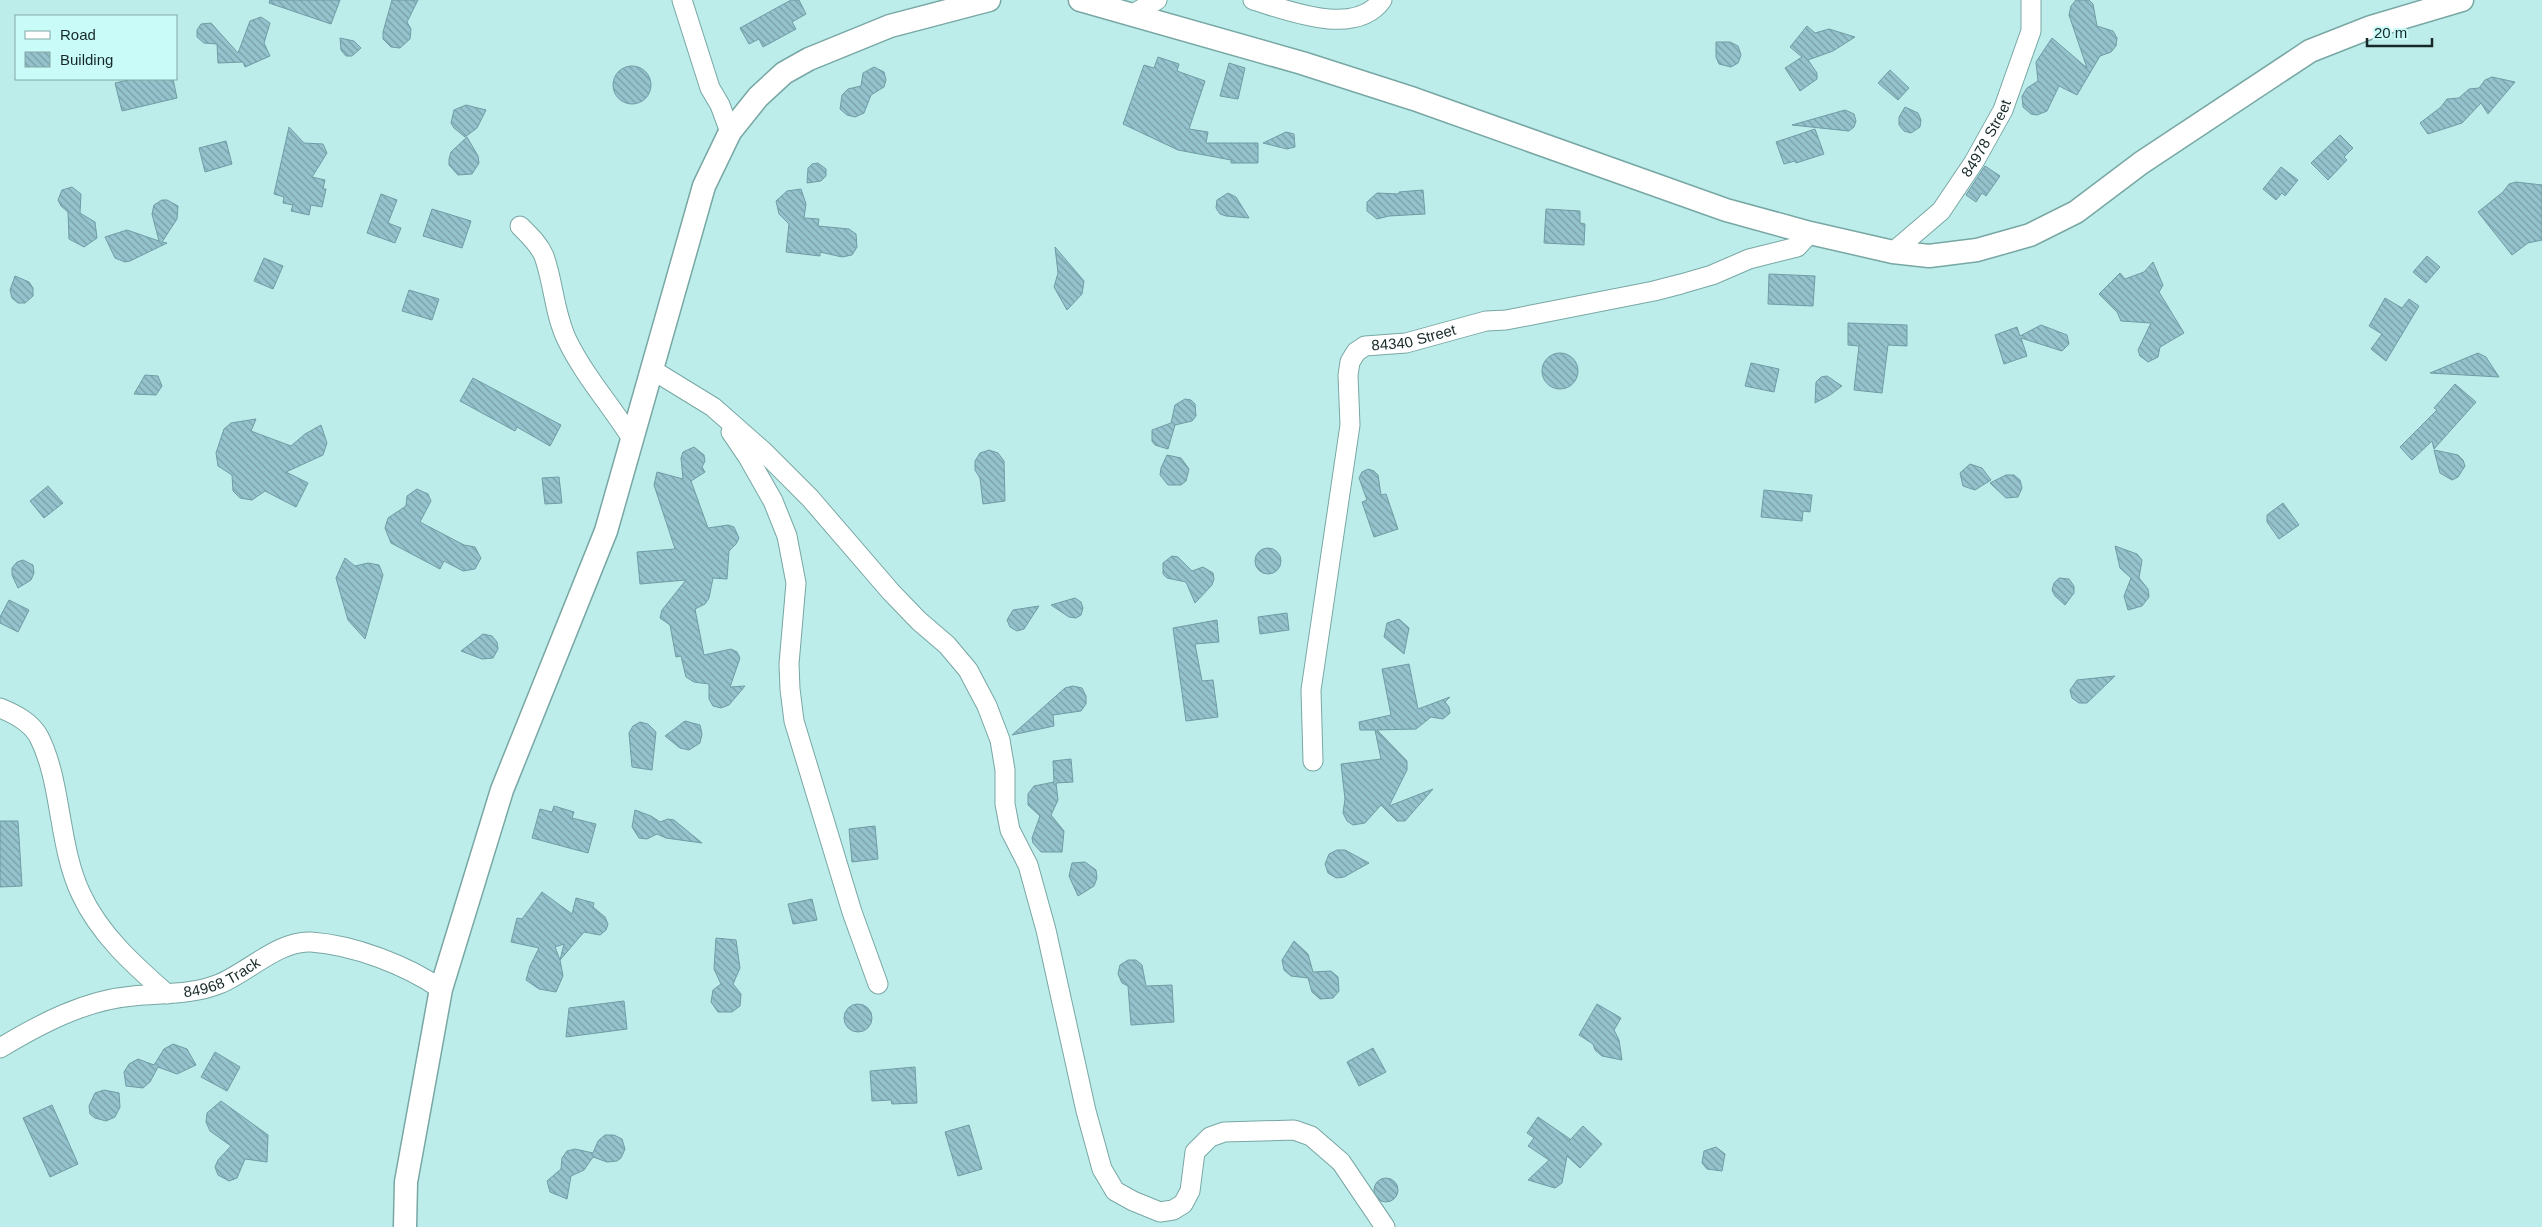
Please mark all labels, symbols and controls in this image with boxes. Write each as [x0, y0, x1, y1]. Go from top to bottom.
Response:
legend [15, 15, 178, 80]
scale bar [2367, 15, 2432, 47]
text: 20 m [2374, 24, 2407, 41]
text: Road [60, 26, 96, 43]
text: Building [60, 51, 113, 68]
street label: 84978 Street [1958, 97, 2014, 180]
street label: 84340 Street [1371, 320, 1458, 354]
street label: 84968 Track [182, 953, 263, 1000]

